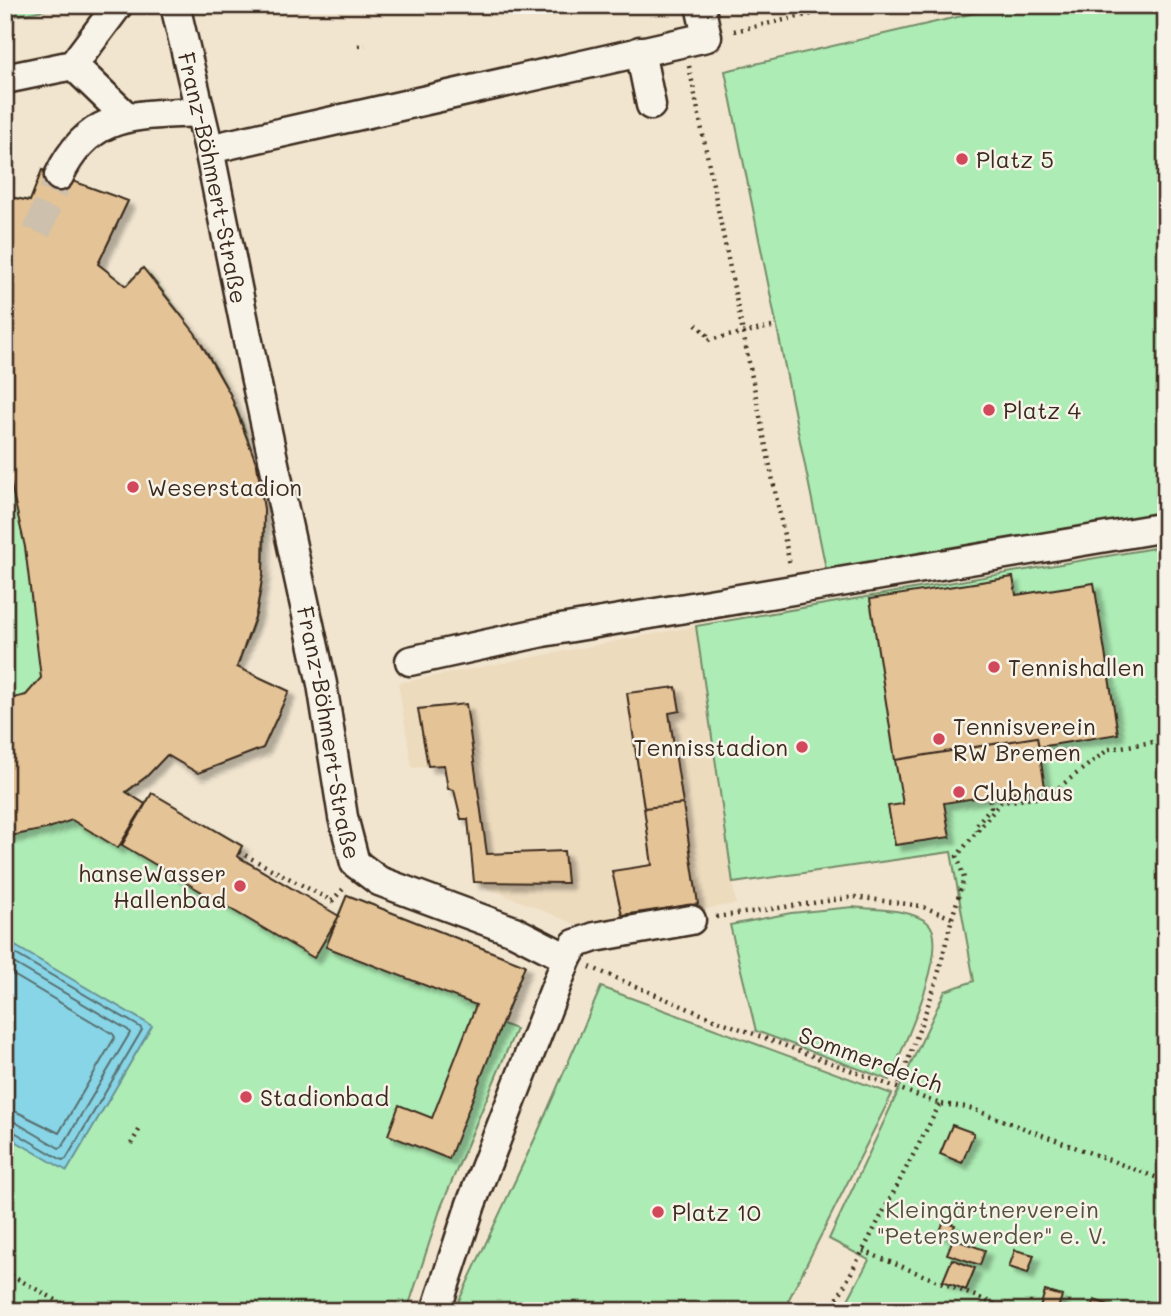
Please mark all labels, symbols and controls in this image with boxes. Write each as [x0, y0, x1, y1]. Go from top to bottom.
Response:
street label: Franz-Böhmert-Straße [172, 49, 255, 306]
place label: Platz 5 [976, 144, 1054, 174]
marker: Platz 5 [954, 151, 970, 167]
place label: Platz 4 [1003, 395, 1081, 425]
marker: Platz 4 [981, 402, 997, 418]
place label: Weserstadion [147, 472, 302, 502]
marker: Weserstadion [125, 479, 141, 495]
street label: Franz-Böhmert-Straße [291, 603, 368, 862]
place label: Tennishallen [1008, 652, 1145, 682]
marker: Tennishallen [986, 659, 1002, 675]
place label: Tennisverein RW Bremen [953, 711, 1096, 767]
marker: Tennisverein RW Bremen [931, 731, 947, 747]
place label: Tennisstadion [634, 732, 788, 762]
marker: Tennisstadion [794, 739, 810, 755]
place label: Clubhaus [973, 777, 1074, 807]
marker: Clubhaus [951, 784, 967, 800]
place label: hanseWasser Hallenbad [78, 858, 226, 914]
marker: hanseWasser Hallenbad [232, 878, 248, 894]
street label: Sommerdeich [795, 1019, 947, 1099]
place label: Stadionbad [260, 1082, 389, 1112]
marker: Stadionbad [238, 1089, 254, 1105]
park label: Kleingärtnerverein "Peterswerder" e. V. [877, 1194, 1107, 1250]
place label: Platz 10 [672, 1197, 761, 1227]
marker: Platz 10 [650, 1204, 666, 1220]

